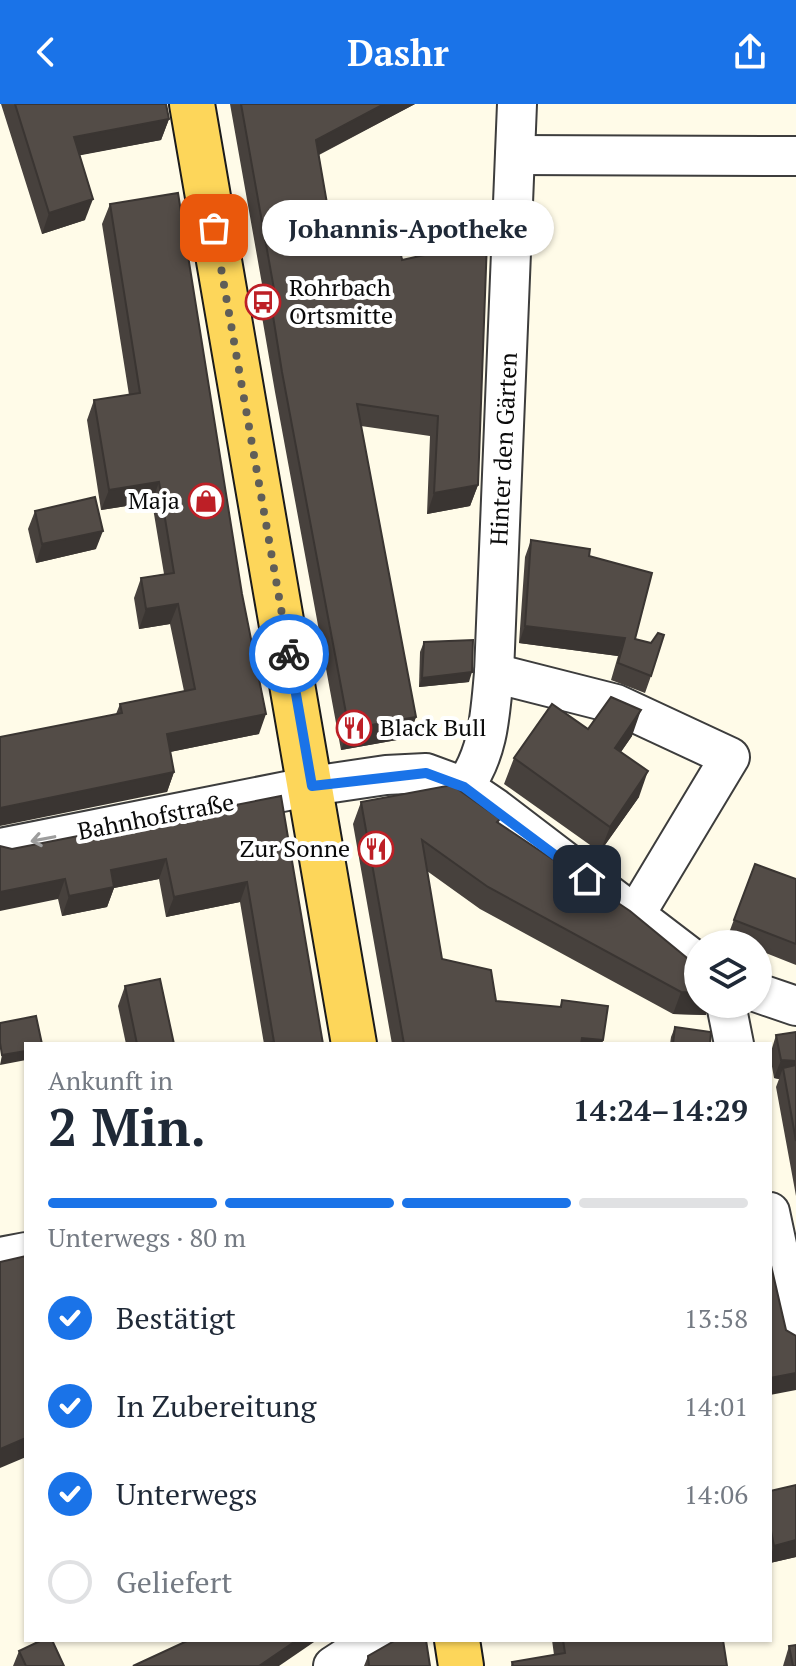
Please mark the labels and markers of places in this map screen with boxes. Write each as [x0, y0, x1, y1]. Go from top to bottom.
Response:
pin [180, 194, 248, 262]
callout: Johannis-Apotheke [262, 200, 554, 256]
place label: Rohrbach Ortsmitte [289, 271, 393, 331]
bus stop icon: Rohrbach Ortsmitte [244, 283, 282, 321]
shop icon: Maja [187, 482, 225, 520]
place label: Maja [128, 484, 180, 516]
restaurant icon: Black Bull [335, 709, 373, 747]
place label: Black Bull [380, 711, 487, 743]
restaurant icon: Zur Sonne [357, 830, 395, 868]
place label: Zur Sonne [240, 832, 350, 864]
pin [553, 845, 621, 913]

